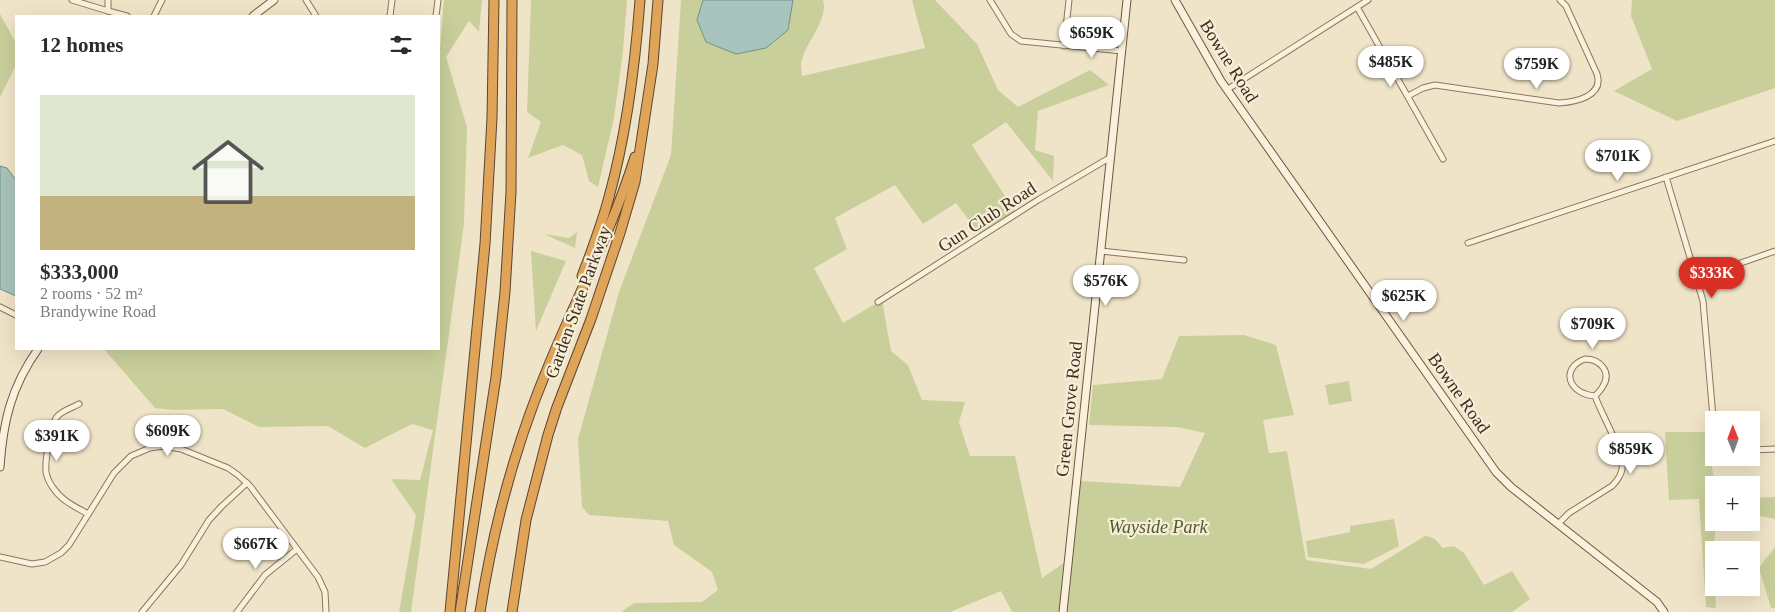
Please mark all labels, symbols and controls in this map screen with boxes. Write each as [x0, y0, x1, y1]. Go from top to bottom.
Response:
street label: Bowne Road [1196, 16, 1262, 106]
pin: $659K [1057, 17, 1127, 59]
text: $659K [1070, 24, 1114, 41]
icon: filters [387, 31, 415, 59]
text: 12 homes [40, 33, 123, 57]
pin: $485K [1356, 46, 1426, 88]
pin: $759K [1502, 48, 1572, 90]
text: $485K [1369, 53, 1413, 70]
text: $759K [1515, 55, 1559, 72]
icon: home [183, 127, 273, 217]
pin: $701K [1583, 140, 1653, 182]
text: $701K [1596, 147, 1640, 164]
street label: Gun Club Road [934, 178, 1040, 256]
street label: Garden State Parkway [541, 223, 615, 381]
pin: $333K [1677, 256, 1747, 299]
text: $333,000 [40, 260, 119, 284]
pin: $576K [1071, 264, 1141, 307]
text: $333K [1690, 264, 1734, 281]
text: $576K [1084, 272, 1128, 289]
pin: $625K [1369, 280, 1439, 322]
text: 2 rooms · 52 m² [40, 285, 143, 302]
text: $625K [1382, 287, 1426, 304]
text: Brandywine Road [40, 303, 156, 320]
pin: $709K [1558, 308, 1628, 350]
text: $709K [1571, 315, 1615, 332]
street label: Green Grove Road [1052, 340, 1086, 478]
street label: Bowne Road [1424, 349, 1494, 437]
north arrow [1705, 411, 1760, 466]
map controls [1705, 411, 1760, 596]
pin: $609K [133, 414, 203, 457]
pin: $391K [22, 420, 92, 462]
text: $609K [146, 422, 190, 439]
text: $391K [35, 427, 79, 444]
pin: $859K [1596, 432, 1666, 475]
text: $859K [1609, 440, 1653, 457]
button: + [1705, 476, 1760, 531]
park label: Wayside Park [1109, 517, 1208, 537]
pin: $667K [221, 528, 291, 570]
text: $667K [234, 535, 278, 552]
button: − [1705, 541, 1760, 596]

